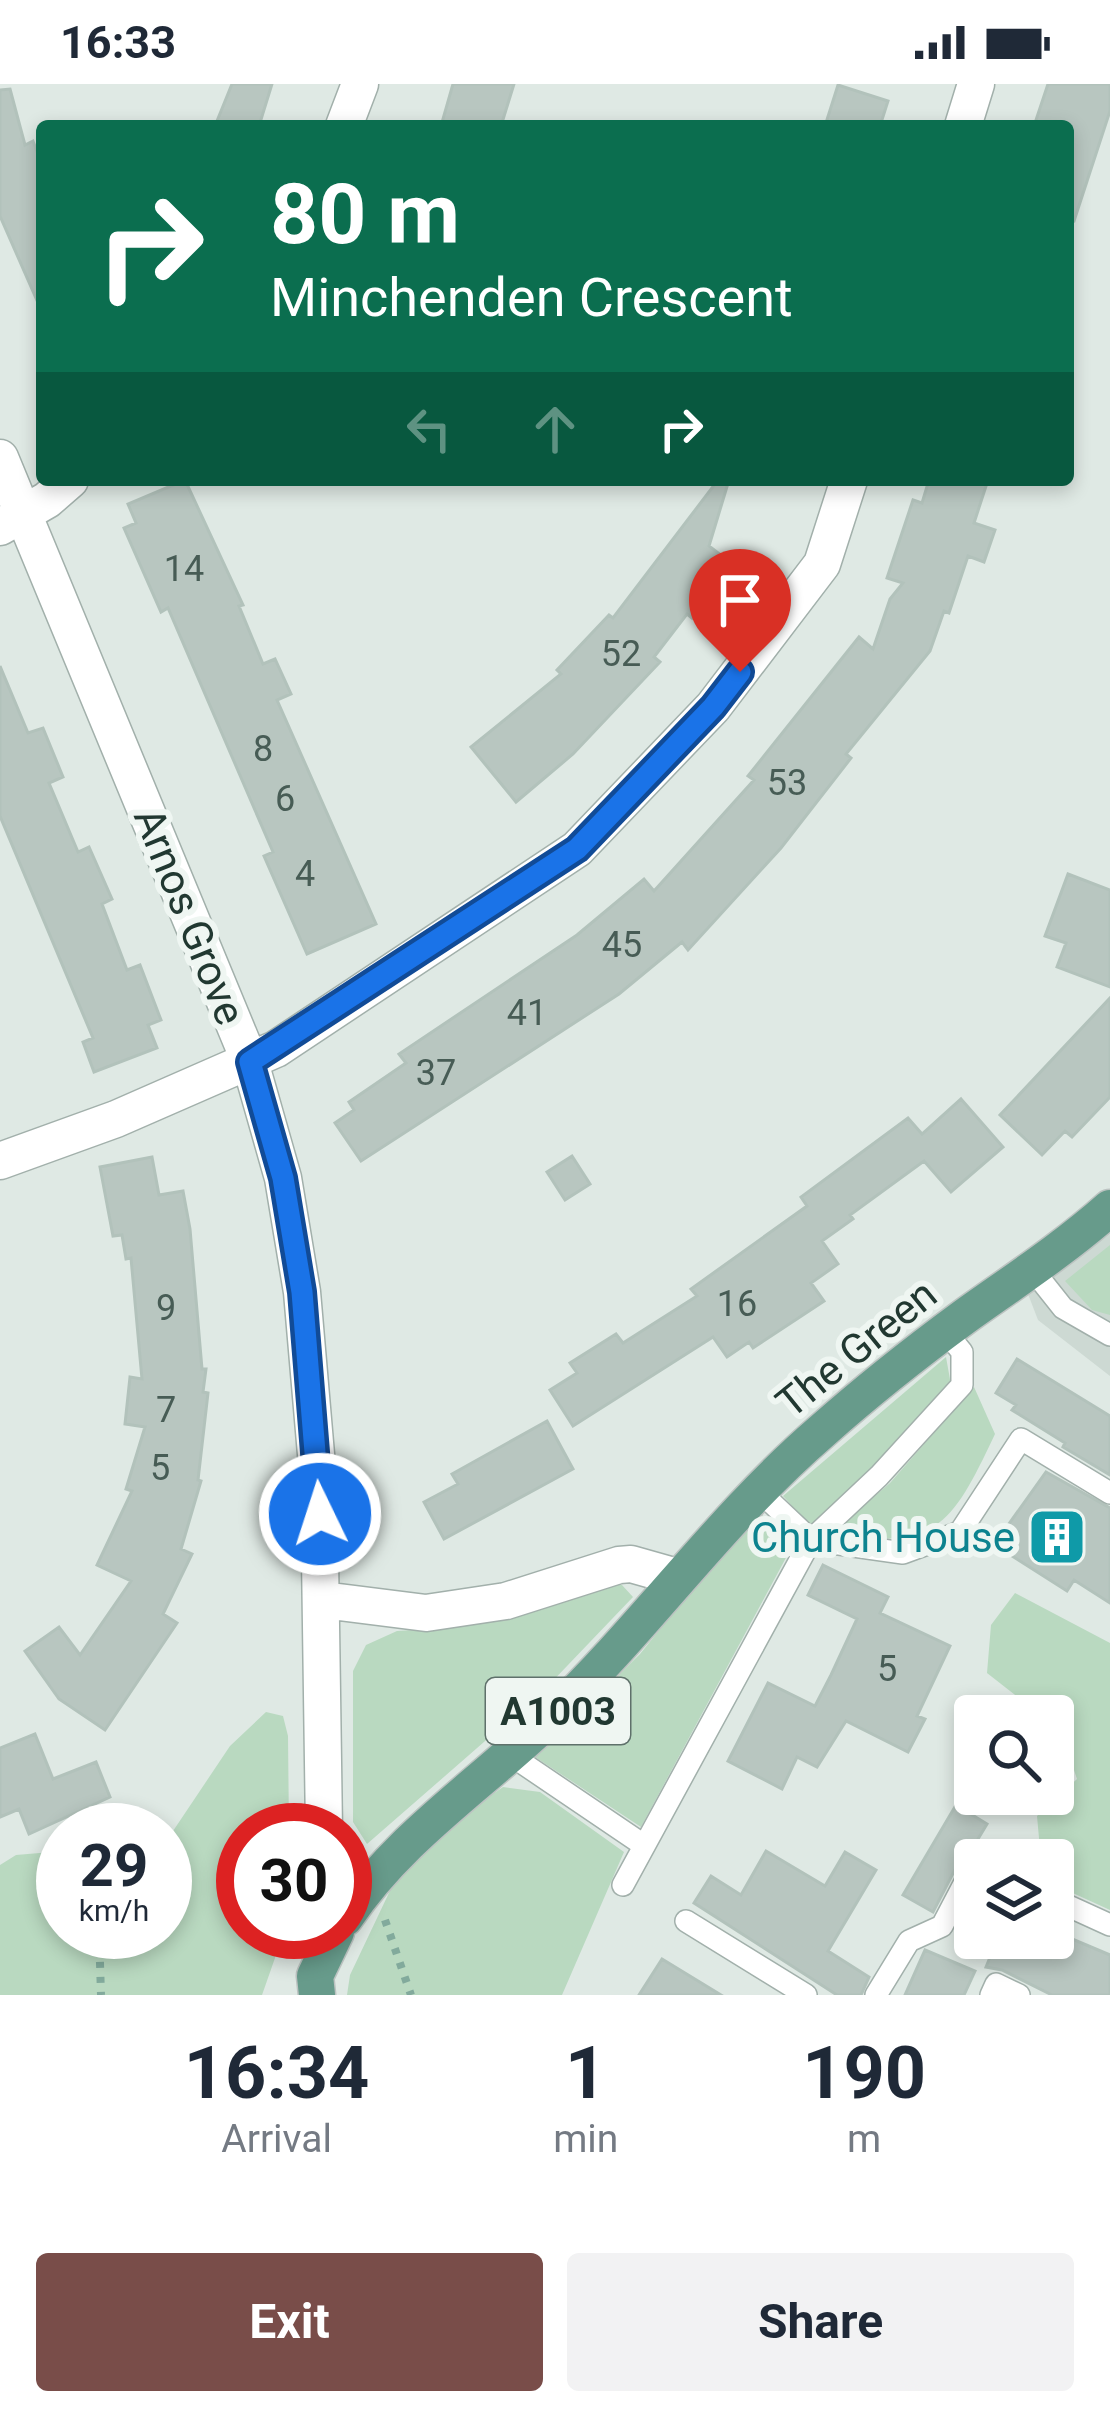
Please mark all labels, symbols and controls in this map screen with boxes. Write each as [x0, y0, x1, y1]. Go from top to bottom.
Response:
text: 16:33 [60, 16, 176, 69]
text: 80 m [270, 165, 460, 264]
icon: right [72, 168, 228, 324]
text: Minchenden Crescent [270, 266, 793, 329]
icon: left [396, 396, 462, 462]
icon: ahead [522, 396, 588, 462]
icon: right [648, 396, 714, 462]
house number: 14 [164, 548, 204, 590]
pin [689, 549, 791, 672]
icon: arrive [707, 567, 773, 633]
house number: 52 [601, 633, 641, 675]
house number: 8 [253, 728, 273, 770]
house number: 53 [767, 762, 807, 804]
house number: 6 [275, 778, 295, 820]
street label: Arnos Grove [124, 801, 255, 1032]
house number: 4 [295, 853, 315, 895]
house number: 45 [602, 924, 642, 966]
house number: 41 [507, 992, 547, 1034]
house number: 37 [416, 1052, 456, 1094]
street label: The Green [767, 1269, 946, 1428]
house number: 16 [717, 1283, 757, 1325]
house number: 9 [156, 1287, 176, 1329]
house number: 7 [156, 1389, 176, 1431]
house number: 5 [150, 1447, 170, 1489]
position arrow [257, 1451, 383, 1577]
building icon: Church House [1026, 1506, 1088, 1568]
place label: Church House [751, 1513, 1015, 1562]
house number: 5 [877, 1648, 897, 1690]
road number: A1003 [486, 1678, 630, 1744]
map controls [954, 1695, 1074, 1959]
button: search [954, 1695, 1074, 1815]
speed limit sign: 30 [216, 1803, 372, 1959]
text: 29 [80, 1830, 148, 1901]
button: layers [954, 1839, 1074, 1959]
text: km/h [79, 1893, 149, 1928]
text: 16:34 [184, 2031, 369, 2116]
text: 1 [565, 2031, 606, 2116]
text: 190 [802, 2031, 926, 2116]
text: Arrival [221, 2116, 332, 2162]
text: min [553, 2116, 618, 2162]
text: m [847, 2116, 881, 2162]
button: Exit [36, 2253, 543, 2391]
button: Share [567, 2253, 1074, 2391]

